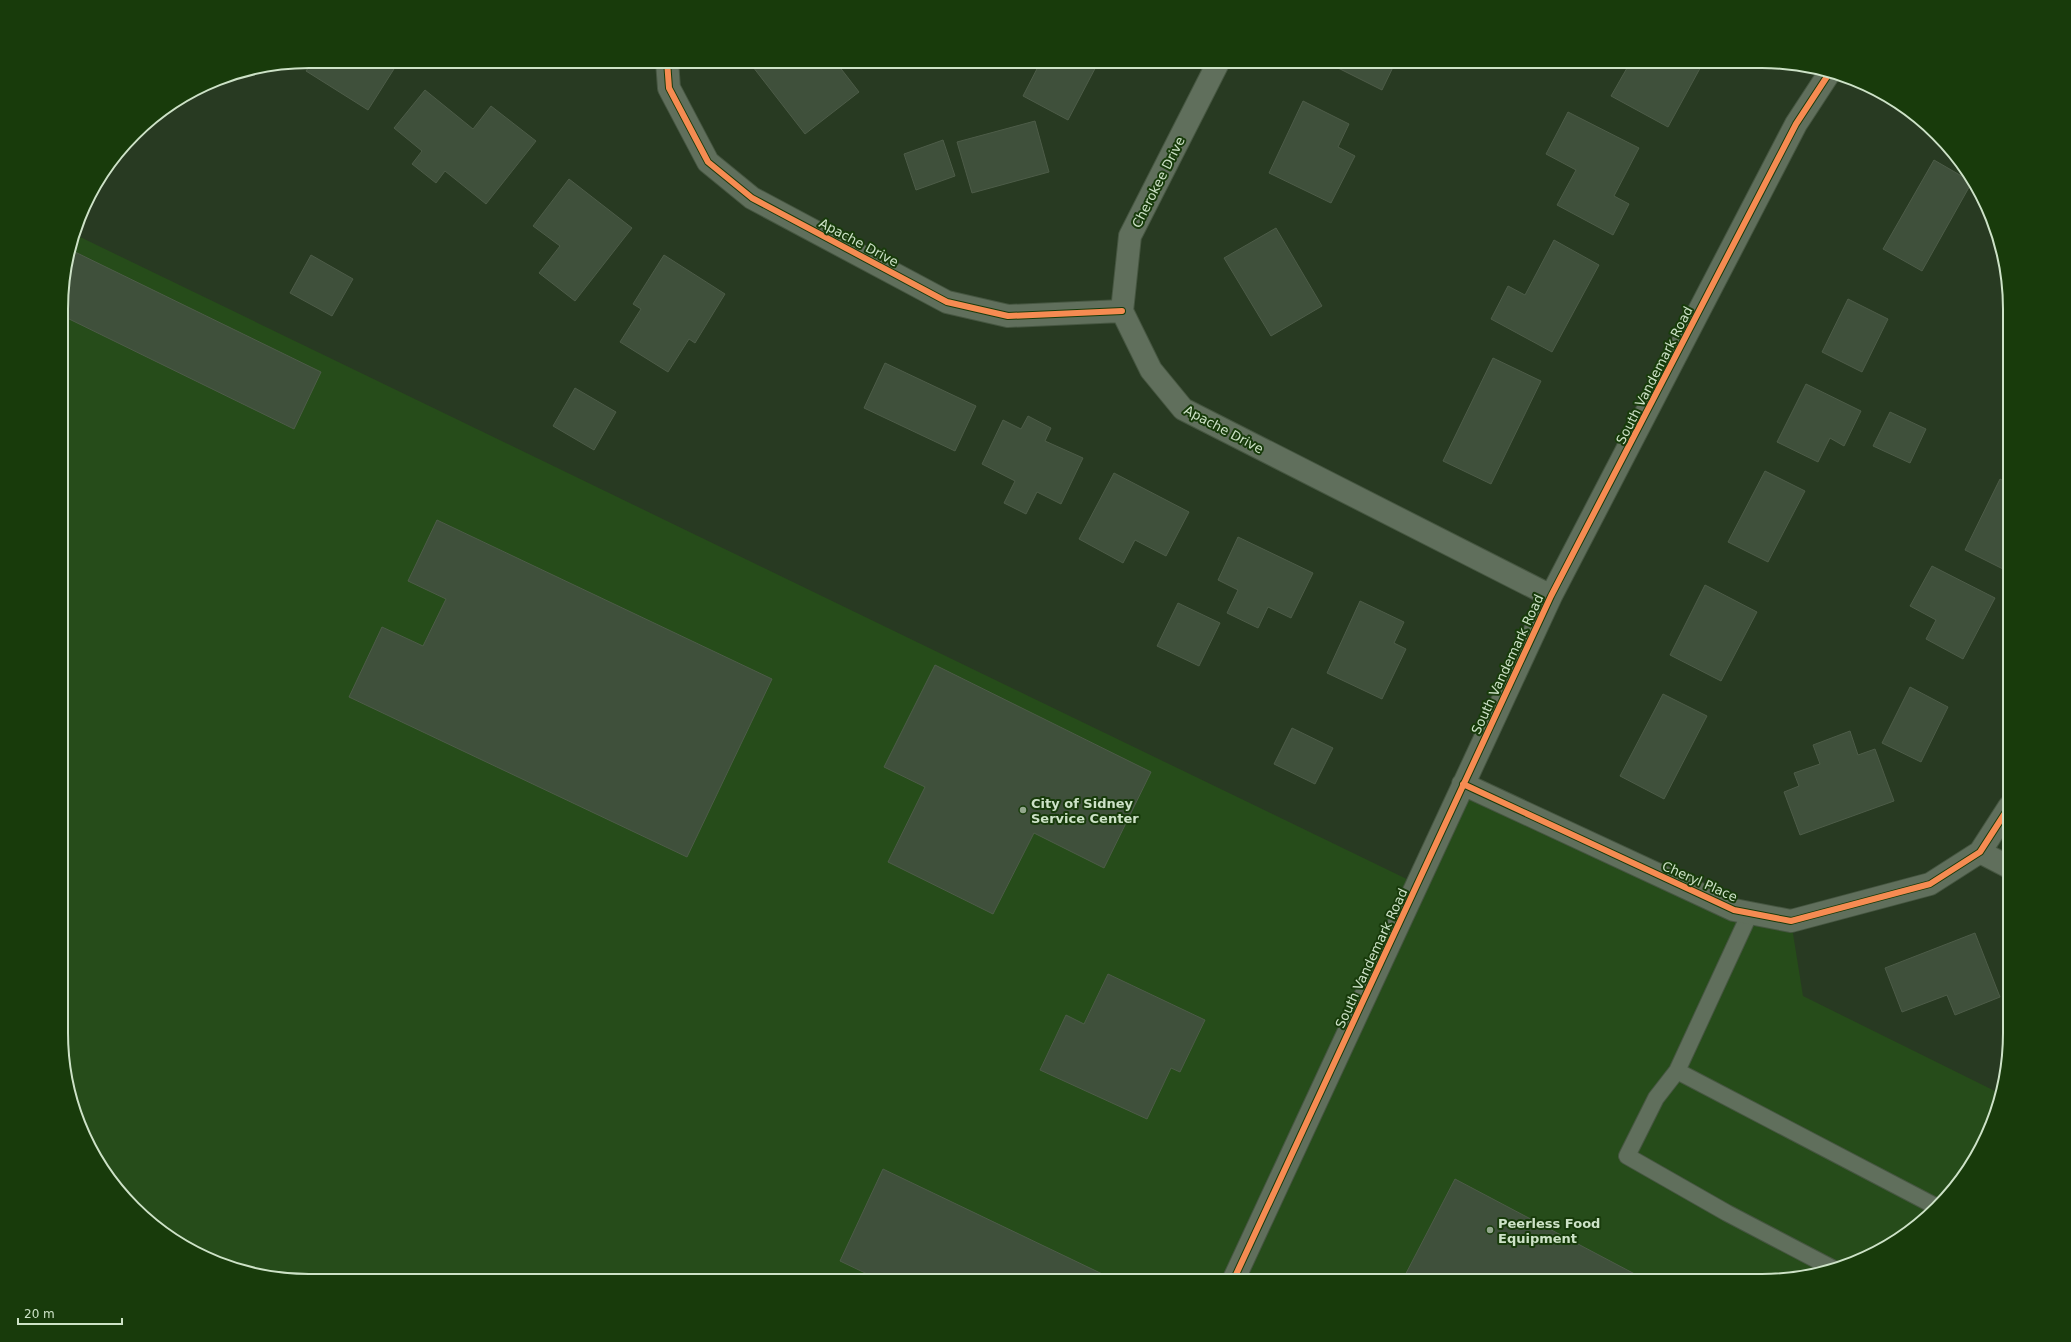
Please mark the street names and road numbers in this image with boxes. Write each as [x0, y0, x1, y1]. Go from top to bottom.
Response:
street label: Cherokee Drive [1129, 134, 1188, 230]
street label: Apache Drive [817, 215, 901, 270]
street label: South Vandemark Road [1613, 304, 1696, 447]
street label: Apache Drive [1182, 402, 1266, 457]
street label: South Vandemark Road [1468, 592, 1546, 736]
street label: Cheryl Place [1660, 858, 1740, 905]
street label: South Vandemark Road [1332, 886, 1410, 1030]

